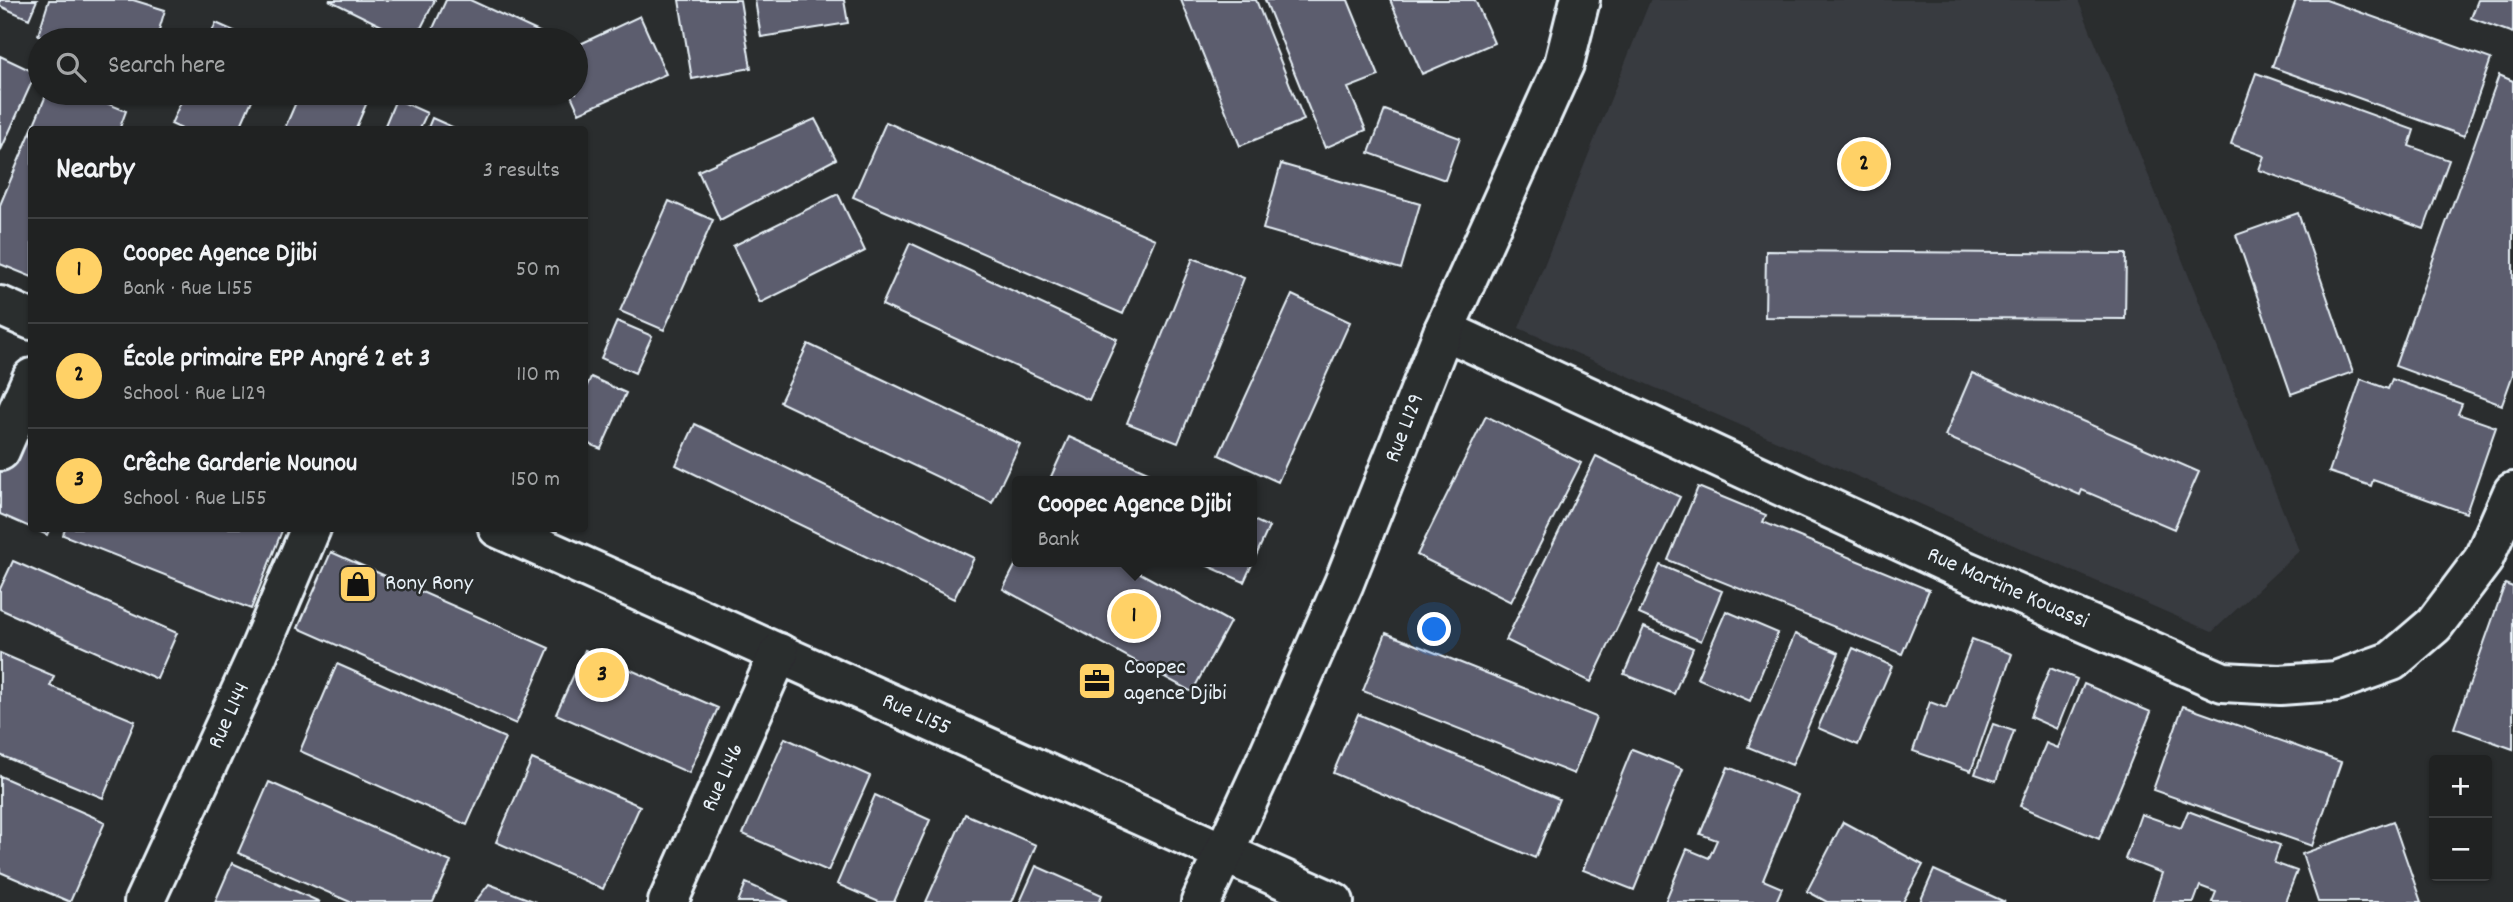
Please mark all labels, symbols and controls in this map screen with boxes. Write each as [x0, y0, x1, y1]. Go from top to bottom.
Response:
search box [28, 28, 588, 105]
icon: search [52, 48, 90, 86]
text: Search here [108, 48, 226, 85]
pin: 2 [1841, 138, 1887, 190]
text: Nearby [56, 150, 134, 193]
text: 3 results [483, 155, 560, 188]
text: Coopec Agence Djibi [123, 236, 317, 273]
text: 1 [76, 254, 82, 287]
text: 50 m [516, 254, 560, 287]
text: Bank · Rue L155 [123, 273, 253, 306]
text: École primaire EPP Angré 2 et 3 [123, 341, 430, 378]
text: 2 [74, 359, 84, 392]
text: 110 m [516, 359, 560, 392]
text: School · Rue L129 [123, 378, 266, 411]
street label: Rue L129 [1377, 389, 1434, 468]
text: Crêche Garderie Nounou [123, 446, 357, 483]
text: 3 [74, 464, 84, 497]
text: 150 m [511, 464, 560, 497]
popup [1012, 476, 1257, 567]
text: School · Rue L155 [123, 483, 267, 516]
text: Coopec Agence Djibi [1038, 487, 1231, 524]
text: Bank [1038, 524, 1079, 557]
street label: Rue Martine Kouassi [1921, 539, 2093, 638]
shop icon: Rony Rony [337, 563, 379, 605]
place label: Rony Rony [385, 568, 474, 601]
pin: 1 [1111, 590, 1157, 642]
your location [1417, 612, 1451, 646]
pin: 3 [579, 649, 625, 701]
place label: Coopec agence Djibi [1124, 652, 1227, 711]
office icon: Coopec agence Djibi [1076, 660, 1118, 702]
street label: Rue L144 [200, 677, 259, 754]
street label: Rue L155 [876, 685, 956, 745]
street label: Rue L146 [694, 738, 753, 817]
map controls [2429, 755, 2492, 881]
button: + [2429, 755, 2492, 818]
button: − [2429, 818, 2492, 881]

